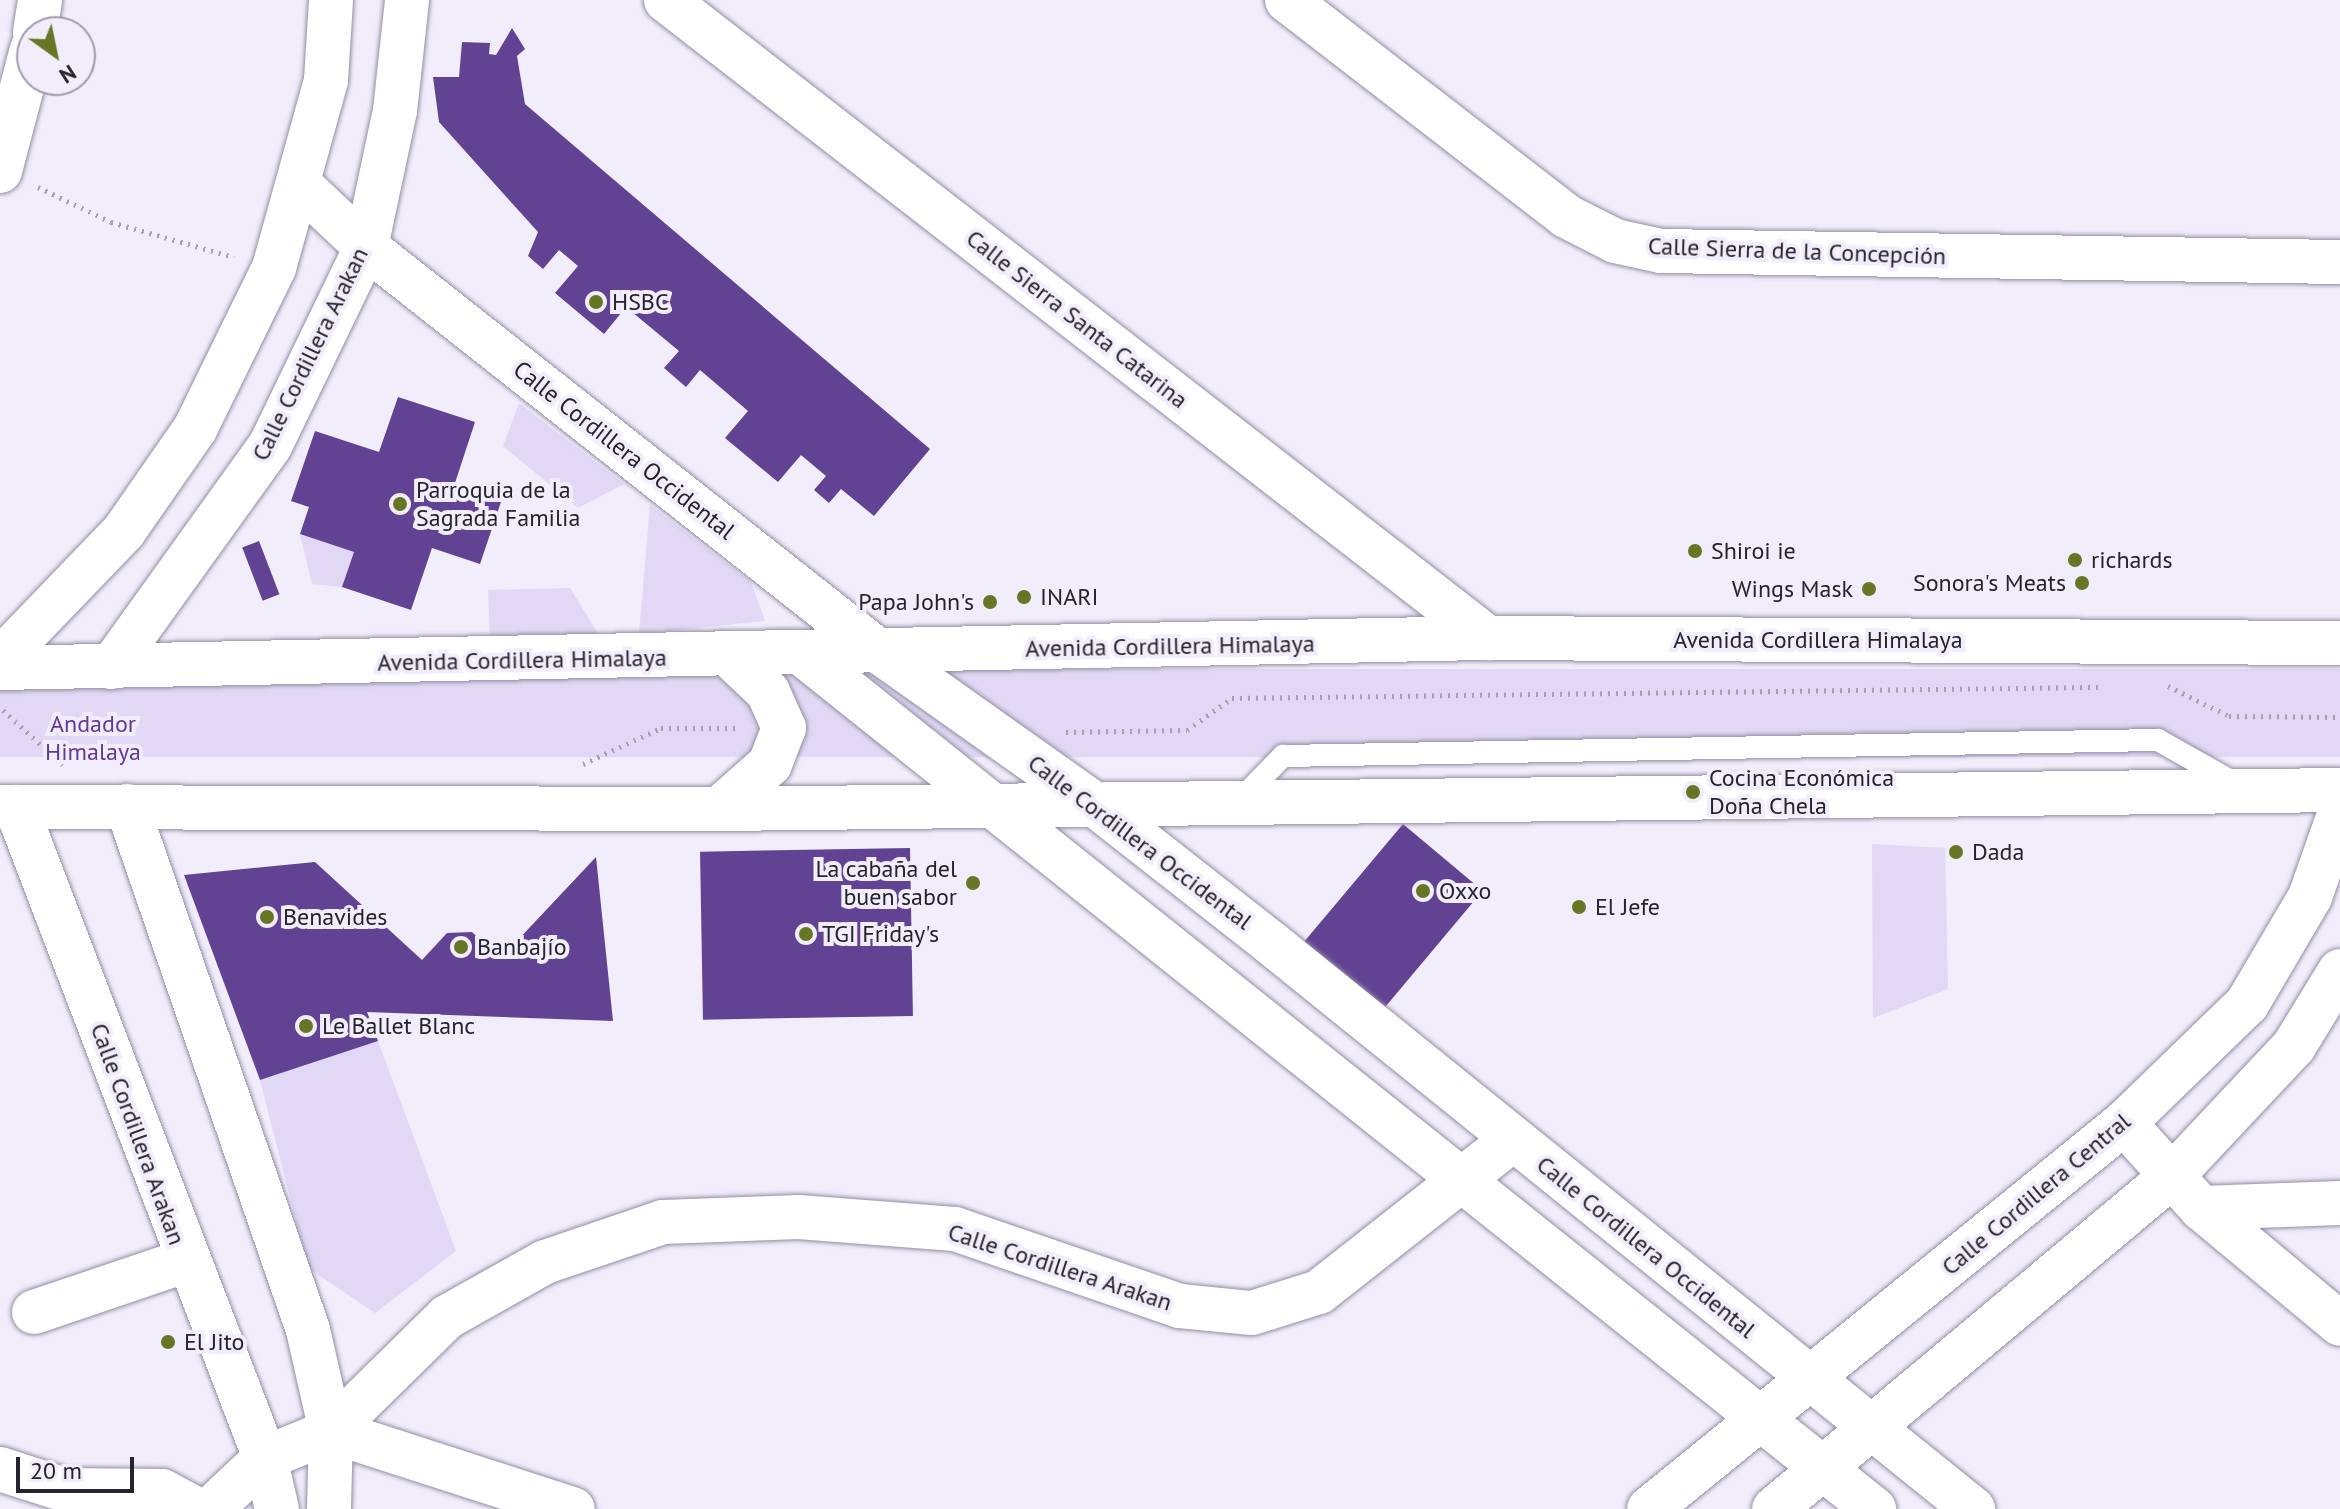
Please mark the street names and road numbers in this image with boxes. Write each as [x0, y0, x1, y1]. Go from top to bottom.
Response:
street label: Calle Sierra Santa Catarina [961, 224, 1193, 414]
street label: Calle Sierra de la Concepción [1647, 231, 1947, 271]
street label: Calle Cordillera Arakan [246, 242, 374, 466]
street label: Calle Cordillera Occidental [508, 355, 740, 545]
street label: Avenida Cordillera Himalaya [1673, 626, 1963, 654]
street label: Avenida Cordillera Himalaya [1025, 629, 1315, 663]
street label: Avenida Cordillera Himalaya [377, 643, 667, 677]
street label: Calle Cordillera Occidental [1022, 748, 1258, 936]
street label: Calle Cordillera Arakan [84, 1019, 192, 1249]
street label: Calle Cordillera Central [1936, 1107, 2136, 1281]
street label: Calle Cordillera Occidental [1531, 1150, 1761, 1344]
street label: Calle Cordillera Arakan [944, 1217, 1176, 1317]

